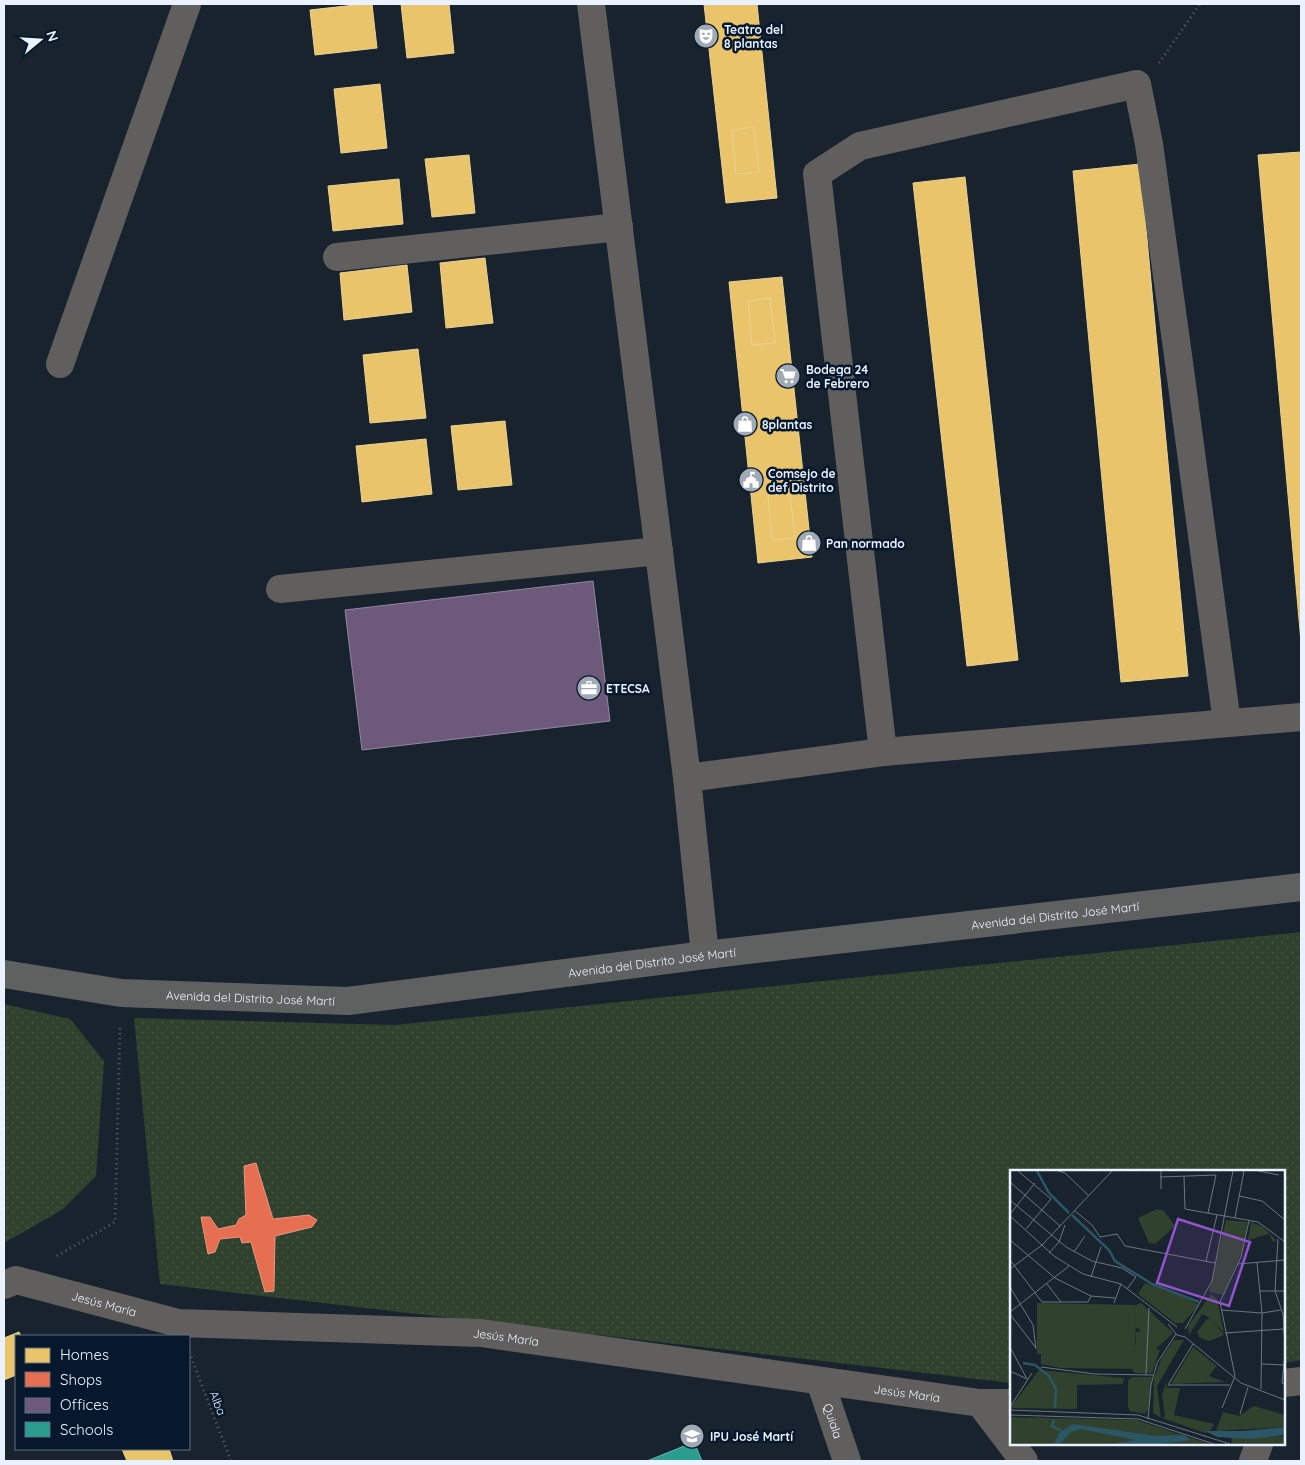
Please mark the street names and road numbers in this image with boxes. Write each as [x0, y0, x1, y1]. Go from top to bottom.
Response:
street label: Avenida del Distrito José Martí [970, 898, 1140, 932]
street label: Avenida del Distrito José Martí [567, 944, 737, 980]
street label: Avenida del Distrito José Martí [166, 987, 336, 1008]
street label: Jesús María [70, 1288, 138, 1319]
street label: Jesús María [473, 1325, 540, 1349]
street label: Jesús María [873, 1381, 941, 1405]
street label: Alba [207, 1389, 229, 1417]
street label: Quiala [821, 1401, 846, 1440]

